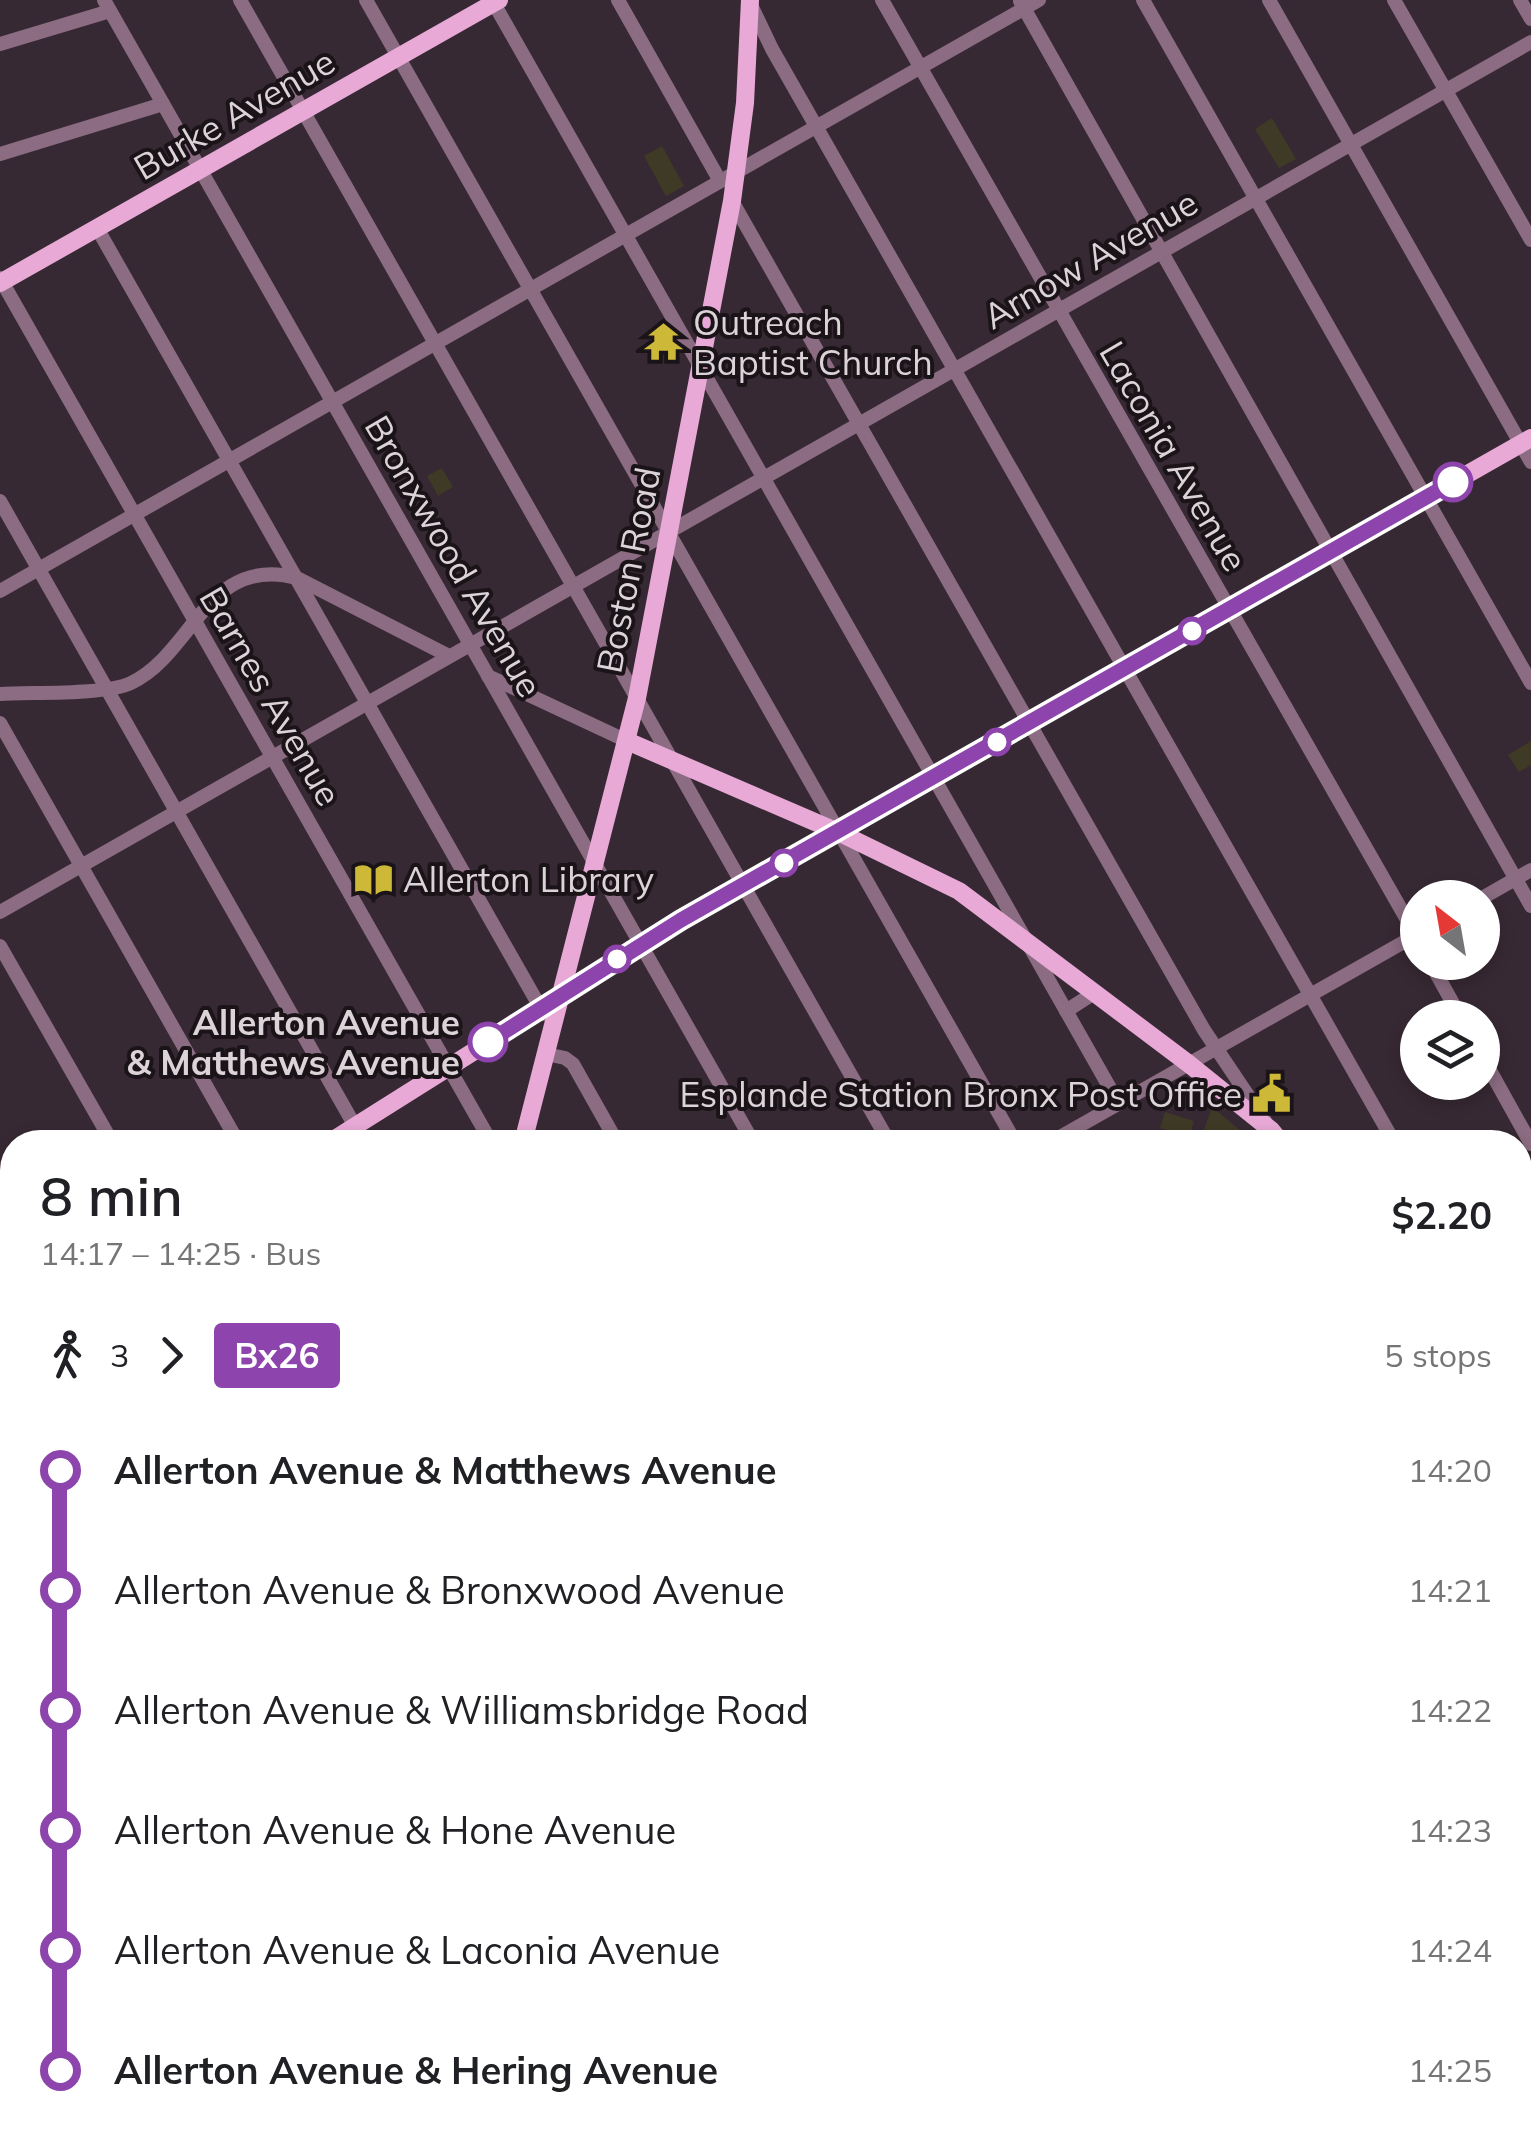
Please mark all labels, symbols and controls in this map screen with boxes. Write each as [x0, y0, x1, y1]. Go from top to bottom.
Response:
street label: Burke Avenue [126, 39, 342, 189]
street label: Arnow Avenue [975, 180, 1205, 338]
place label: Outreach Baptist Church [693, 300, 933, 384]
temple icon: Outreach Baptist Church [642, 321, 684, 363]
street label: Laconia Avenue [1090, 333, 1258, 579]
street label: Bronxwood Avenue [356, 408, 552, 704]
street label: Boston Road [587, 463, 669, 677]
unlabelled marker [1434, 463, 1472, 501]
street label: Barnes Avenue [191, 579, 351, 813]
unlabelled marker [1179, 618, 1205, 644]
unlabelled marker [984, 729, 1010, 755]
unlabelled marker [771, 850, 797, 876]
place label: Allerton Library [403, 857, 654, 901]
library icon: Allerton Library [352, 858, 394, 900]
north arrow [1400, 880, 1500, 980]
map controls [1400, 880, 1500, 1100]
unlabelled marker [604, 946, 630, 972]
place label: Allerton Avenue & Matthews Avenue [127, 1000, 460, 1084]
button: layers [1400, 1000, 1500, 1100]
marker: Allerton Avenue & Matthews Avenue [469, 1023, 507, 1061]
place label: Esplande Station Bronx Post Office [680, 1072, 1242, 1116]
public building icon: Esplande Station Bronx Post Office [1251, 1073, 1293, 1115]
text: 8 min [40, 1161, 183, 1230]
text: $2.20 [1391, 1191, 1492, 1239]
text: 14:17 – 14:25 · Bus [40, 1233, 321, 1273]
icon: walk [40, 1328, 95, 1383]
icon: forward [144, 1328, 199, 1383]
text: Bx26 [234, 1333, 320, 1377]
text: 3 [110, 1335, 129, 1375]
text: 5 stops [1384, 1335, 1492, 1375]
text: Allerton Avenue & Matthews Avenue [114, 1446, 776, 1494]
text: 14:20 [1408, 1450, 1492, 1490]
text: Allerton Avenue & Bronxwood Avenue [114, 1566, 785, 1614]
text: 14:21 [1408, 1570, 1492, 1610]
text: Allerton Avenue & Williamsbridge Road [114, 1686, 809, 1734]
text: 14:22 [1408, 1690, 1492, 1730]
text: Allerton Avenue & Hone Avenue [114, 1806, 676, 1854]
text: 14:23 [1408, 1810, 1492, 1850]
text: Allerton Avenue & Laconia Avenue [114, 1926, 720, 1974]
text: 14:24 [1408, 1930, 1492, 1970]
text: Allerton Avenue & Hering Avenue [114, 2046, 718, 2094]
text: 14:25 [1408, 2050, 1492, 2090]

